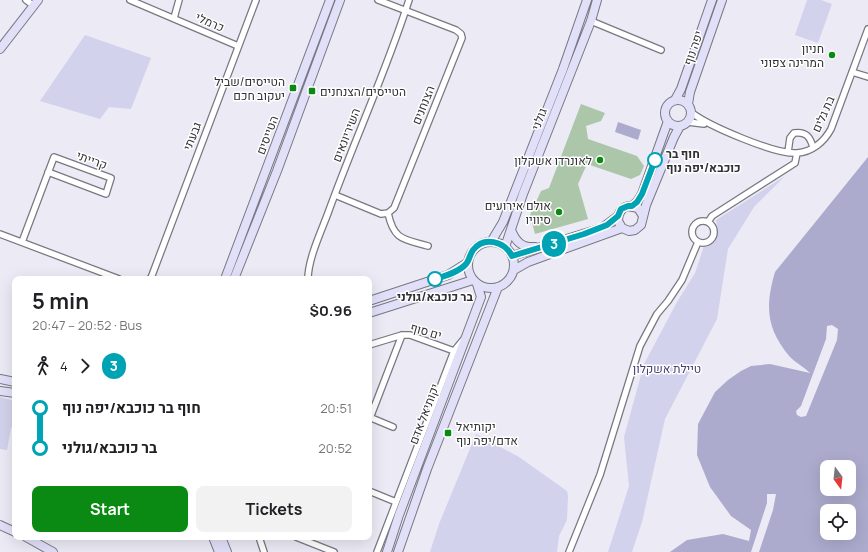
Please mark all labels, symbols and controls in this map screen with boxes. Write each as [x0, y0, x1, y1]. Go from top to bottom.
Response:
street label: כרמלי [193, 8, 227, 36]
street label: יפה נוף [679, 28, 707, 68]
place label: חניון המרינה צפוני [760, 40, 824, 71]
marker: חניון המרינה צפוני [827, 50, 837, 60]
place label: הטייסים/שביל יעקוב חכם [214, 73, 285, 104]
marker: הטייסים/שביל יעקוב חכם [288, 83, 298, 93]
place label: הטייסים/הצנחנים [320, 83, 406, 100]
street label: הצנחנים [407, 83, 439, 127]
marker: הטייסים/הצנחנים [307, 86, 317, 96]
street label: בת גלים [807, 92, 839, 135]
street label: גולני [527, 105, 551, 132]
street label: השיריונאים [328, 106, 364, 164]
street label: הטייסים [252, 113, 282, 157]
street label: גבעתי [179, 119, 205, 153]
place label: חוף בר כוכבא/יפה נוף [666, 145, 741, 176]
street label: קרייתי [74, 147, 110, 173]
place label: לאונרדו אשקלון [514, 152, 592, 169]
marker: חוף בר כוכבא/יפה נוף [647, 152, 663, 168]
marker: לאונרדו אשקלון [595, 155, 605, 165]
place label: אולם אירועים סיוויו [485, 197, 551, 228]
marker: אולם אירועים סיוויו [554, 207, 564, 217]
line badge: 3 [541, 231, 567, 257]
text: 3 [550, 234, 558, 253]
marker: בר כוכבא/גולני [427, 271, 443, 287]
text: 5 min [32, 286, 89, 316]
place label: בר כוכבא/גולני [397, 288, 474, 305]
text: $0.96 [310, 300, 352, 321]
text: 20:47 – 20:52 · Bus [32, 316, 142, 334]
street label: ים סוף [408, 318, 444, 344]
icon: walk [32, 355, 54, 377]
icon: forward [74, 355, 96, 377]
text: 3 [110, 356, 118, 375]
text: 4 [60, 357, 68, 375]
park label: טיילת אשקלון [633, 360, 701, 377]
street label: יקותיאל אדם [405, 381, 443, 447]
text: חוף בר כוכבא/יפה נוף [62, 397, 201, 418]
text: 20:51 [320, 399, 352, 417]
place label: יקותיאל אדם/יפה נוף [456, 418, 518, 449]
marker: יקותיאל אדם/יפה נוף [443, 428, 453, 438]
text: בר כוכבא/גולני [62, 437, 157, 458]
text: 20:52 [318, 439, 352, 457]
north arrow [820, 460, 856, 496]
map controls [820, 460, 856, 540]
button: Start [32, 486, 188, 532]
button: Tickets [196, 486, 352, 532]
button: locate [820, 504, 856, 540]

